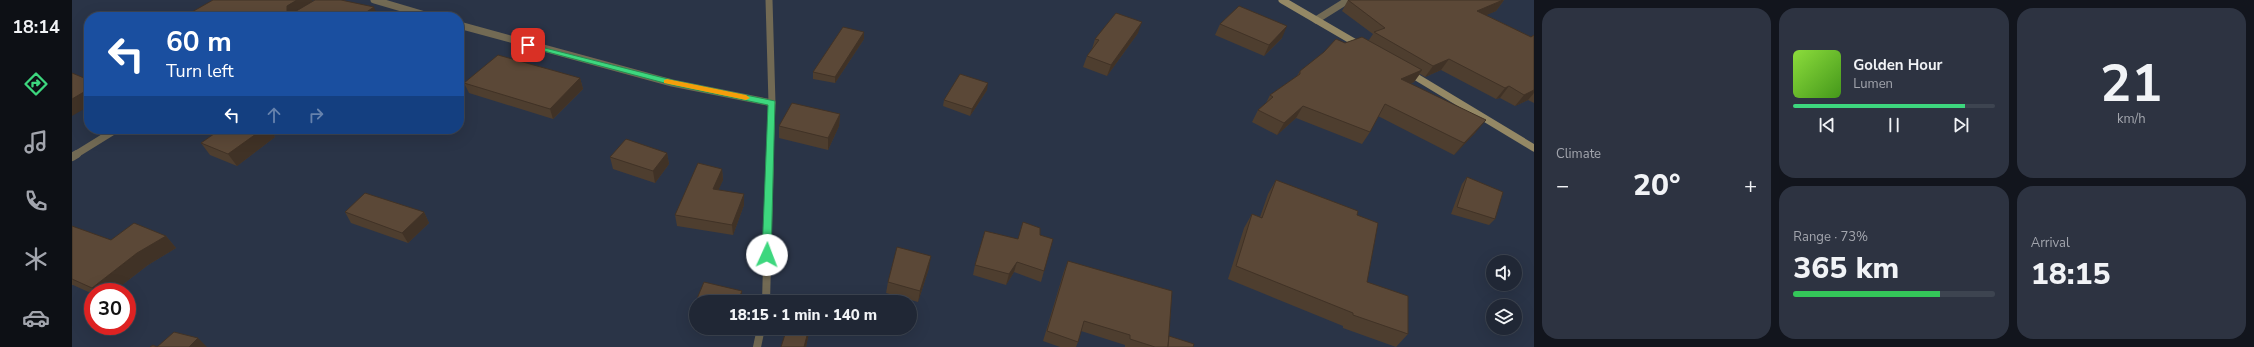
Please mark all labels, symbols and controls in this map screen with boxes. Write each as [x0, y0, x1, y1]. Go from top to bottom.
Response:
text: 18:14 [12, 15, 60, 39]
text: 60 m [166, 23, 232, 61]
icon: left [100, 28, 152, 80]
pin [511, 28, 545, 62]
icon: arrive [517, 34, 539, 56]
text: 21 [2100, 48, 2163, 119]
text: Golden Hour [1853, 55, 1942, 75]
text: Turn left [166, 59, 234, 83]
icon: directions [22, 70, 50, 98]
text: Lumen [1853, 75, 1893, 93]
icon: left [221, 104, 243, 126]
icon: ahead [263, 104, 285, 126]
icon: right [305, 104, 327, 126]
text: km/h [2117, 110, 2146, 128]
icon: previous [1816, 114, 1838, 136]
icon: pause [1883, 114, 1905, 136]
icon: next [1950, 114, 1972, 136]
icon: music [22, 128, 50, 156]
text: Climate [1556, 145, 1601, 163]
text: 20° [1633, 165, 1680, 206]
text: − [1556, 171, 1569, 201]
text: + [1744, 171, 1757, 201]
icon: phone [22, 187, 50, 215]
text: Range · 73% [1793, 228, 1868, 246]
position arrow [746, 234, 788, 276]
text: Arrival [2031, 234, 2070, 252]
icon: climate [22, 245, 50, 273]
text: 365 km [1793, 248, 1899, 289]
text: 18:15 [2031, 254, 2110, 295]
map controls [1486, 255, 1522, 335]
button: sound [1486, 255, 1522, 291]
speed limit sign: 30 [84, 283, 136, 335]
button: layers [1486, 299, 1522, 335]
icon: car [22, 304, 50, 332]
text: 18:15 · 1 min · 140 m [729, 305, 877, 325]

